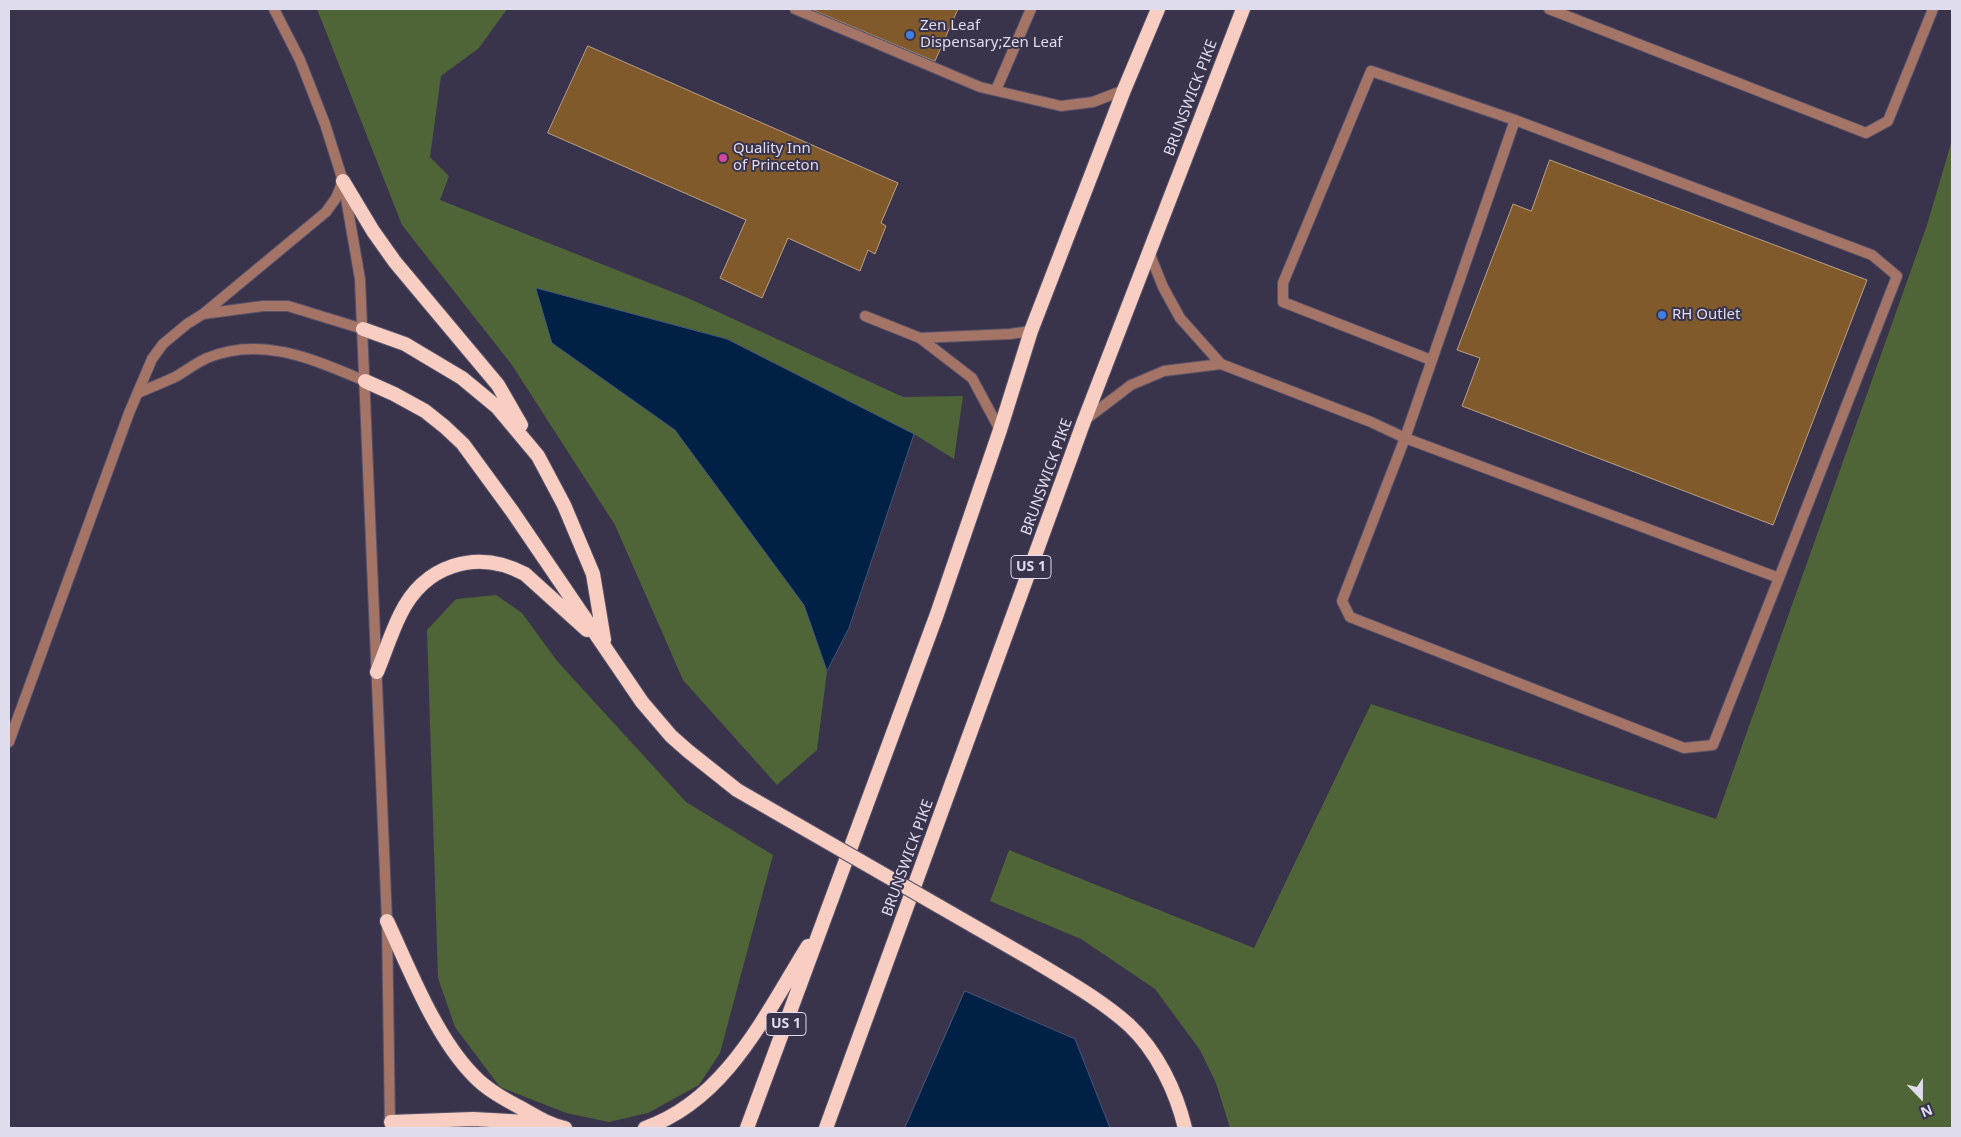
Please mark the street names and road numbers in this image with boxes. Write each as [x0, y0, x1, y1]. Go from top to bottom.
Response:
street label: BRUNSWICK PIKE [1161, 37, 1221, 159]
street label: BRUNSWICK PIKE [1017, 416, 1077, 538]
road number: US 1 [1011, 556, 1051, 578]
street label: BRUNSWICK PIKE [878, 797, 938, 919]
road number: US 1 [766, 1012, 806, 1036]

